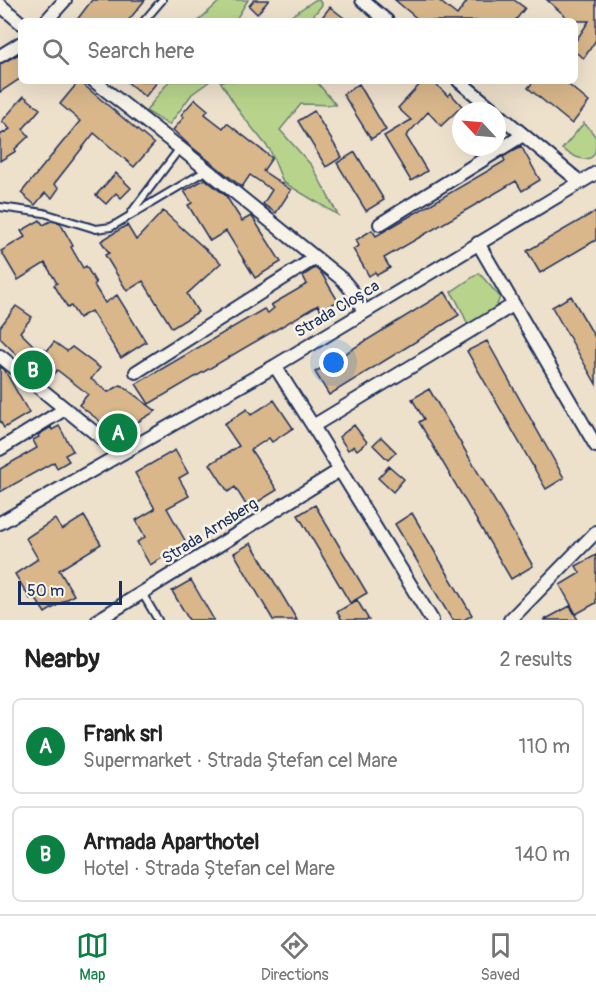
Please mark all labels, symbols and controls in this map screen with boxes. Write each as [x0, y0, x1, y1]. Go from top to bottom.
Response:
search box [18, 18, 578, 84]
icon: search [39, 35, 72, 68]
text: Search here [87, 37, 194, 65]
north arrow [452, 102, 506, 156]
street label: Strada Cloșca [291, 276, 383, 342]
pin: B [14, 348, 52, 392]
your location [319, 348, 348, 377]
pin: A [98, 410, 138, 456]
street label: Strada Arnsberg [158, 494, 262, 568]
scale bar [18, 578, 122, 606]
text: 50 m [27, 581, 64, 601]
text: Nearby [24, 643, 100, 675]
text: 2 results [500, 647, 572, 672]
text: Frank srl [83, 720, 163, 748]
text: A [39, 734, 52, 759]
text: 110 m [519, 734, 570, 759]
text: Supermarket · Strada Ștefan cel Mare [83, 748, 397, 773]
text: Armada Aparthotel [83, 828, 259, 856]
text: B [40, 842, 51, 867]
text: 140 m [515, 842, 570, 867]
text: Hotel · Strada Ștefan cel Mare [83, 856, 335, 881]
tab: Map [76, 929, 109, 985]
tab: Directions [261, 929, 329, 985]
tab: Saved [480, 929, 520, 985]

